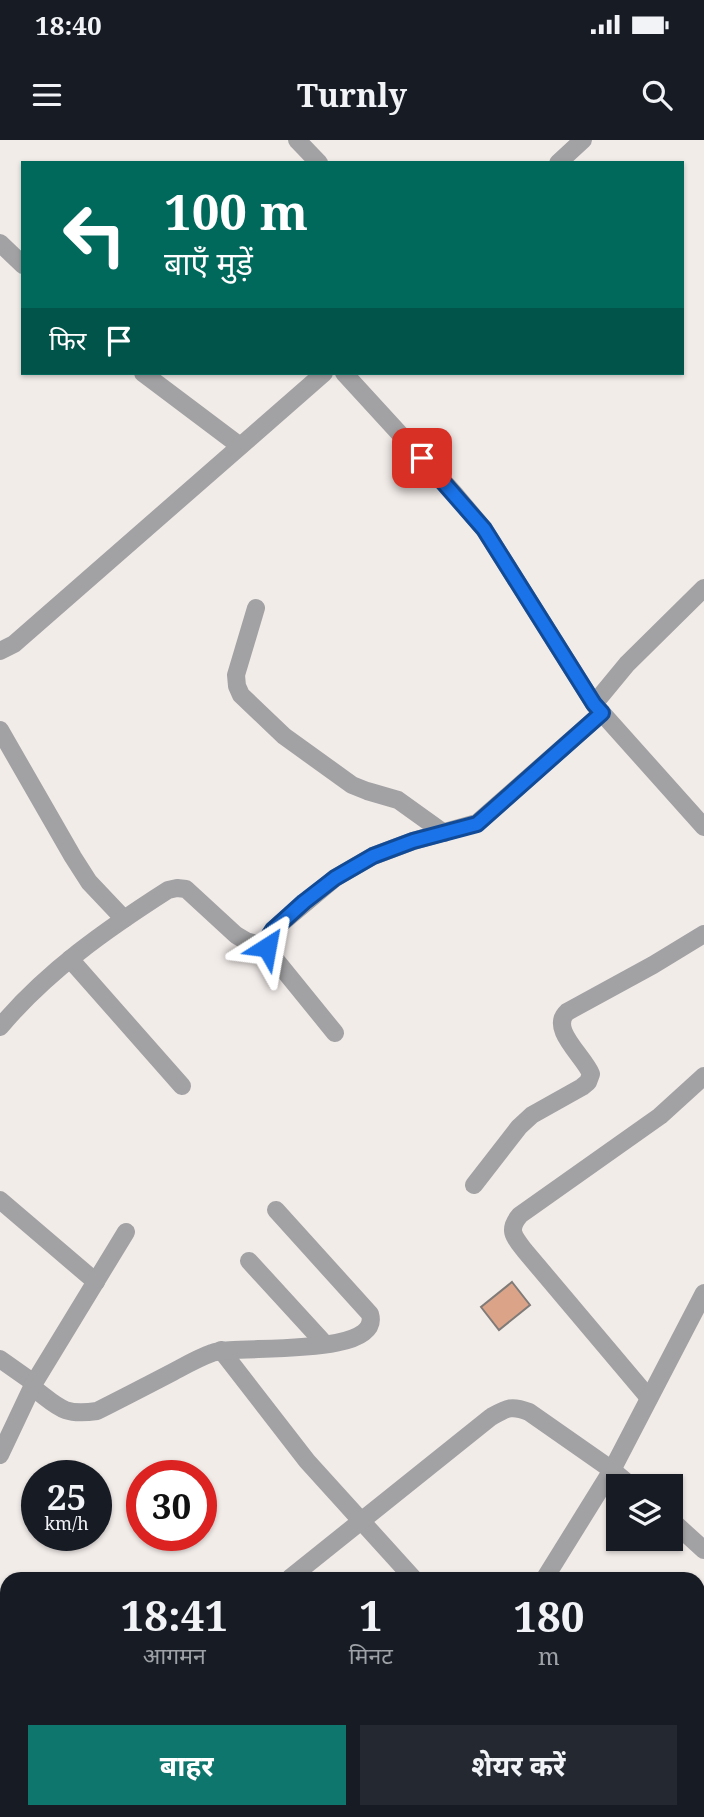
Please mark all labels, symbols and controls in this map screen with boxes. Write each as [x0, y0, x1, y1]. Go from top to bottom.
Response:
text: 18:40 [35, 7, 102, 43]
text: Turnly [297, 73, 407, 116]
icon: menu [28, 76, 66, 114]
icon: search [638, 76, 676, 114]
text: 100 m [164, 178, 308, 244]
icon: left [49, 189, 140, 280]
text: बाएँ मुड़ें [164, 241, 253, 284]
text: फिर [49, 322, 86, 358]
icon: arrive [100, 322, 138, 360]
pin [392, 428, 452, 488]
icon: arrive [403, 439, 441, 477]
position arrow [230, 910, 304, 984]
speed limit sign: 30 [126, 1460, 217, 1551]
text: 25 [47, 1473, 86, 1520]
map controls [606, 1474, 683, 1551]
button: layers [606, 1474, 683, 1551]
text: km/h [44, 1511, 89, 1535]
text: 18:41 [121, 1586, 228, 1643]
text: 1 [359, 1586, 383, 1643]
text: 180 [513, 1587, 584, 1644]
text: आगमन [143, 1639, 206, 1671]
text: मिनट [349, 1639, 393, 1671]
text: m [538, 1640, 560, 1672]
button: बाहर [28, 1725, 346, 1805]
button: शेयर करें [360, 1725, 677, 1805]

